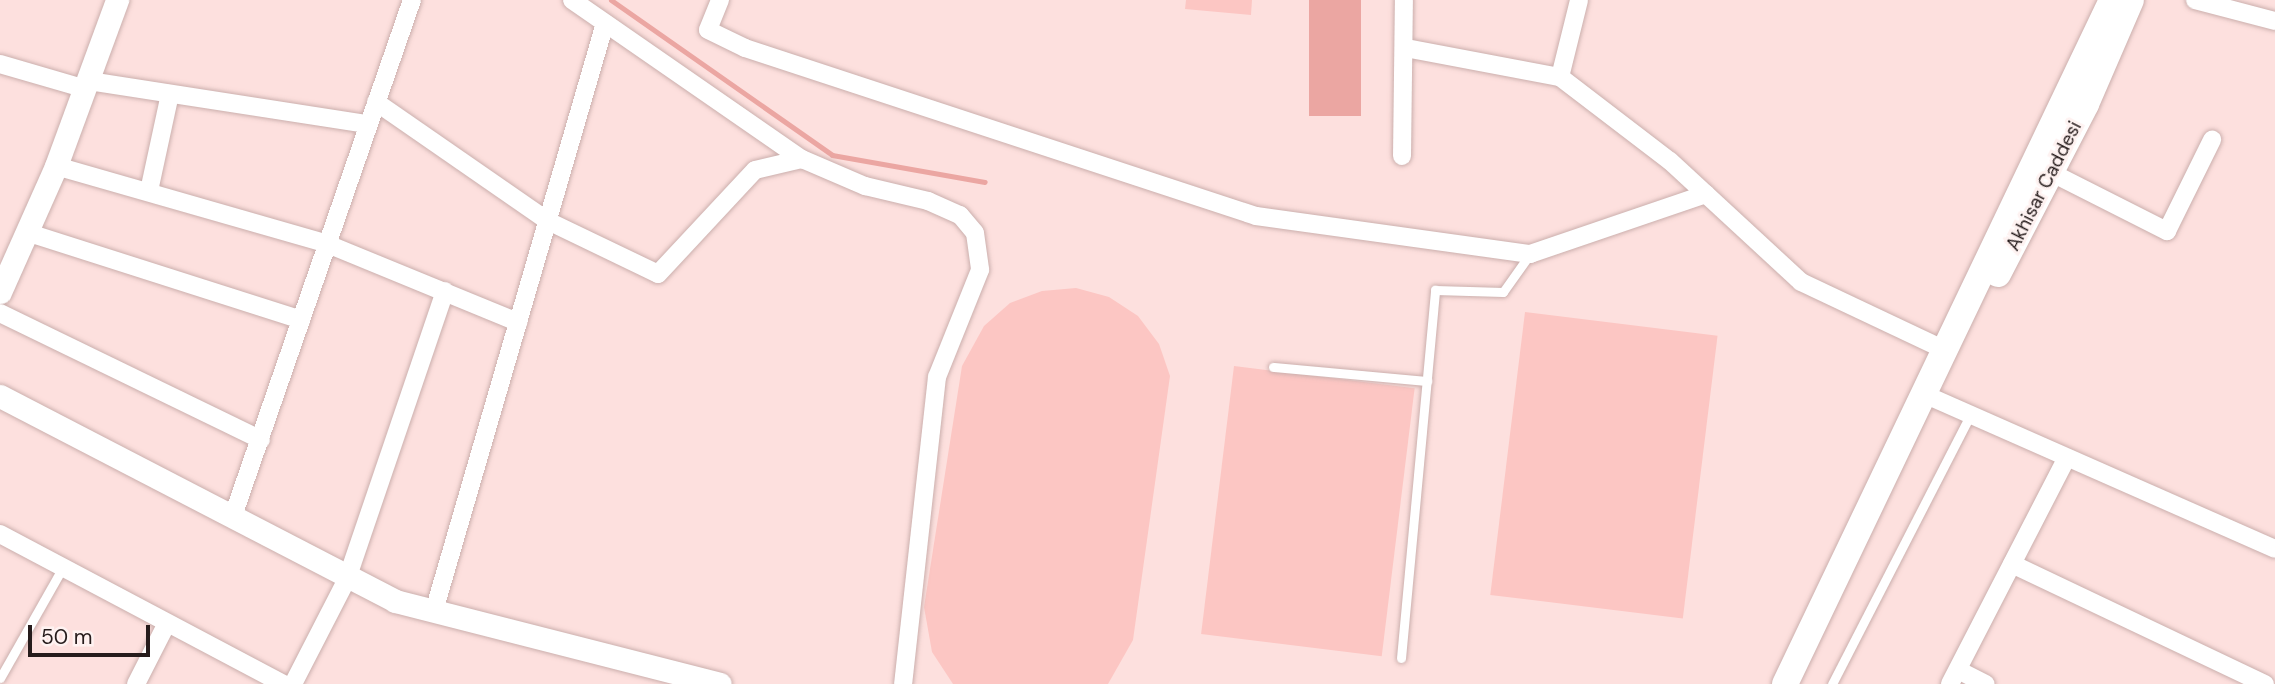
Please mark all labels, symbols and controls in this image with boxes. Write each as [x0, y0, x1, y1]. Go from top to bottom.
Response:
street label: Akhisar Caddesi [2002, 117, 2086, 255]
scale bar [32, 610, 154, 654]
text: 50 m [41, 623, 92, 651]

